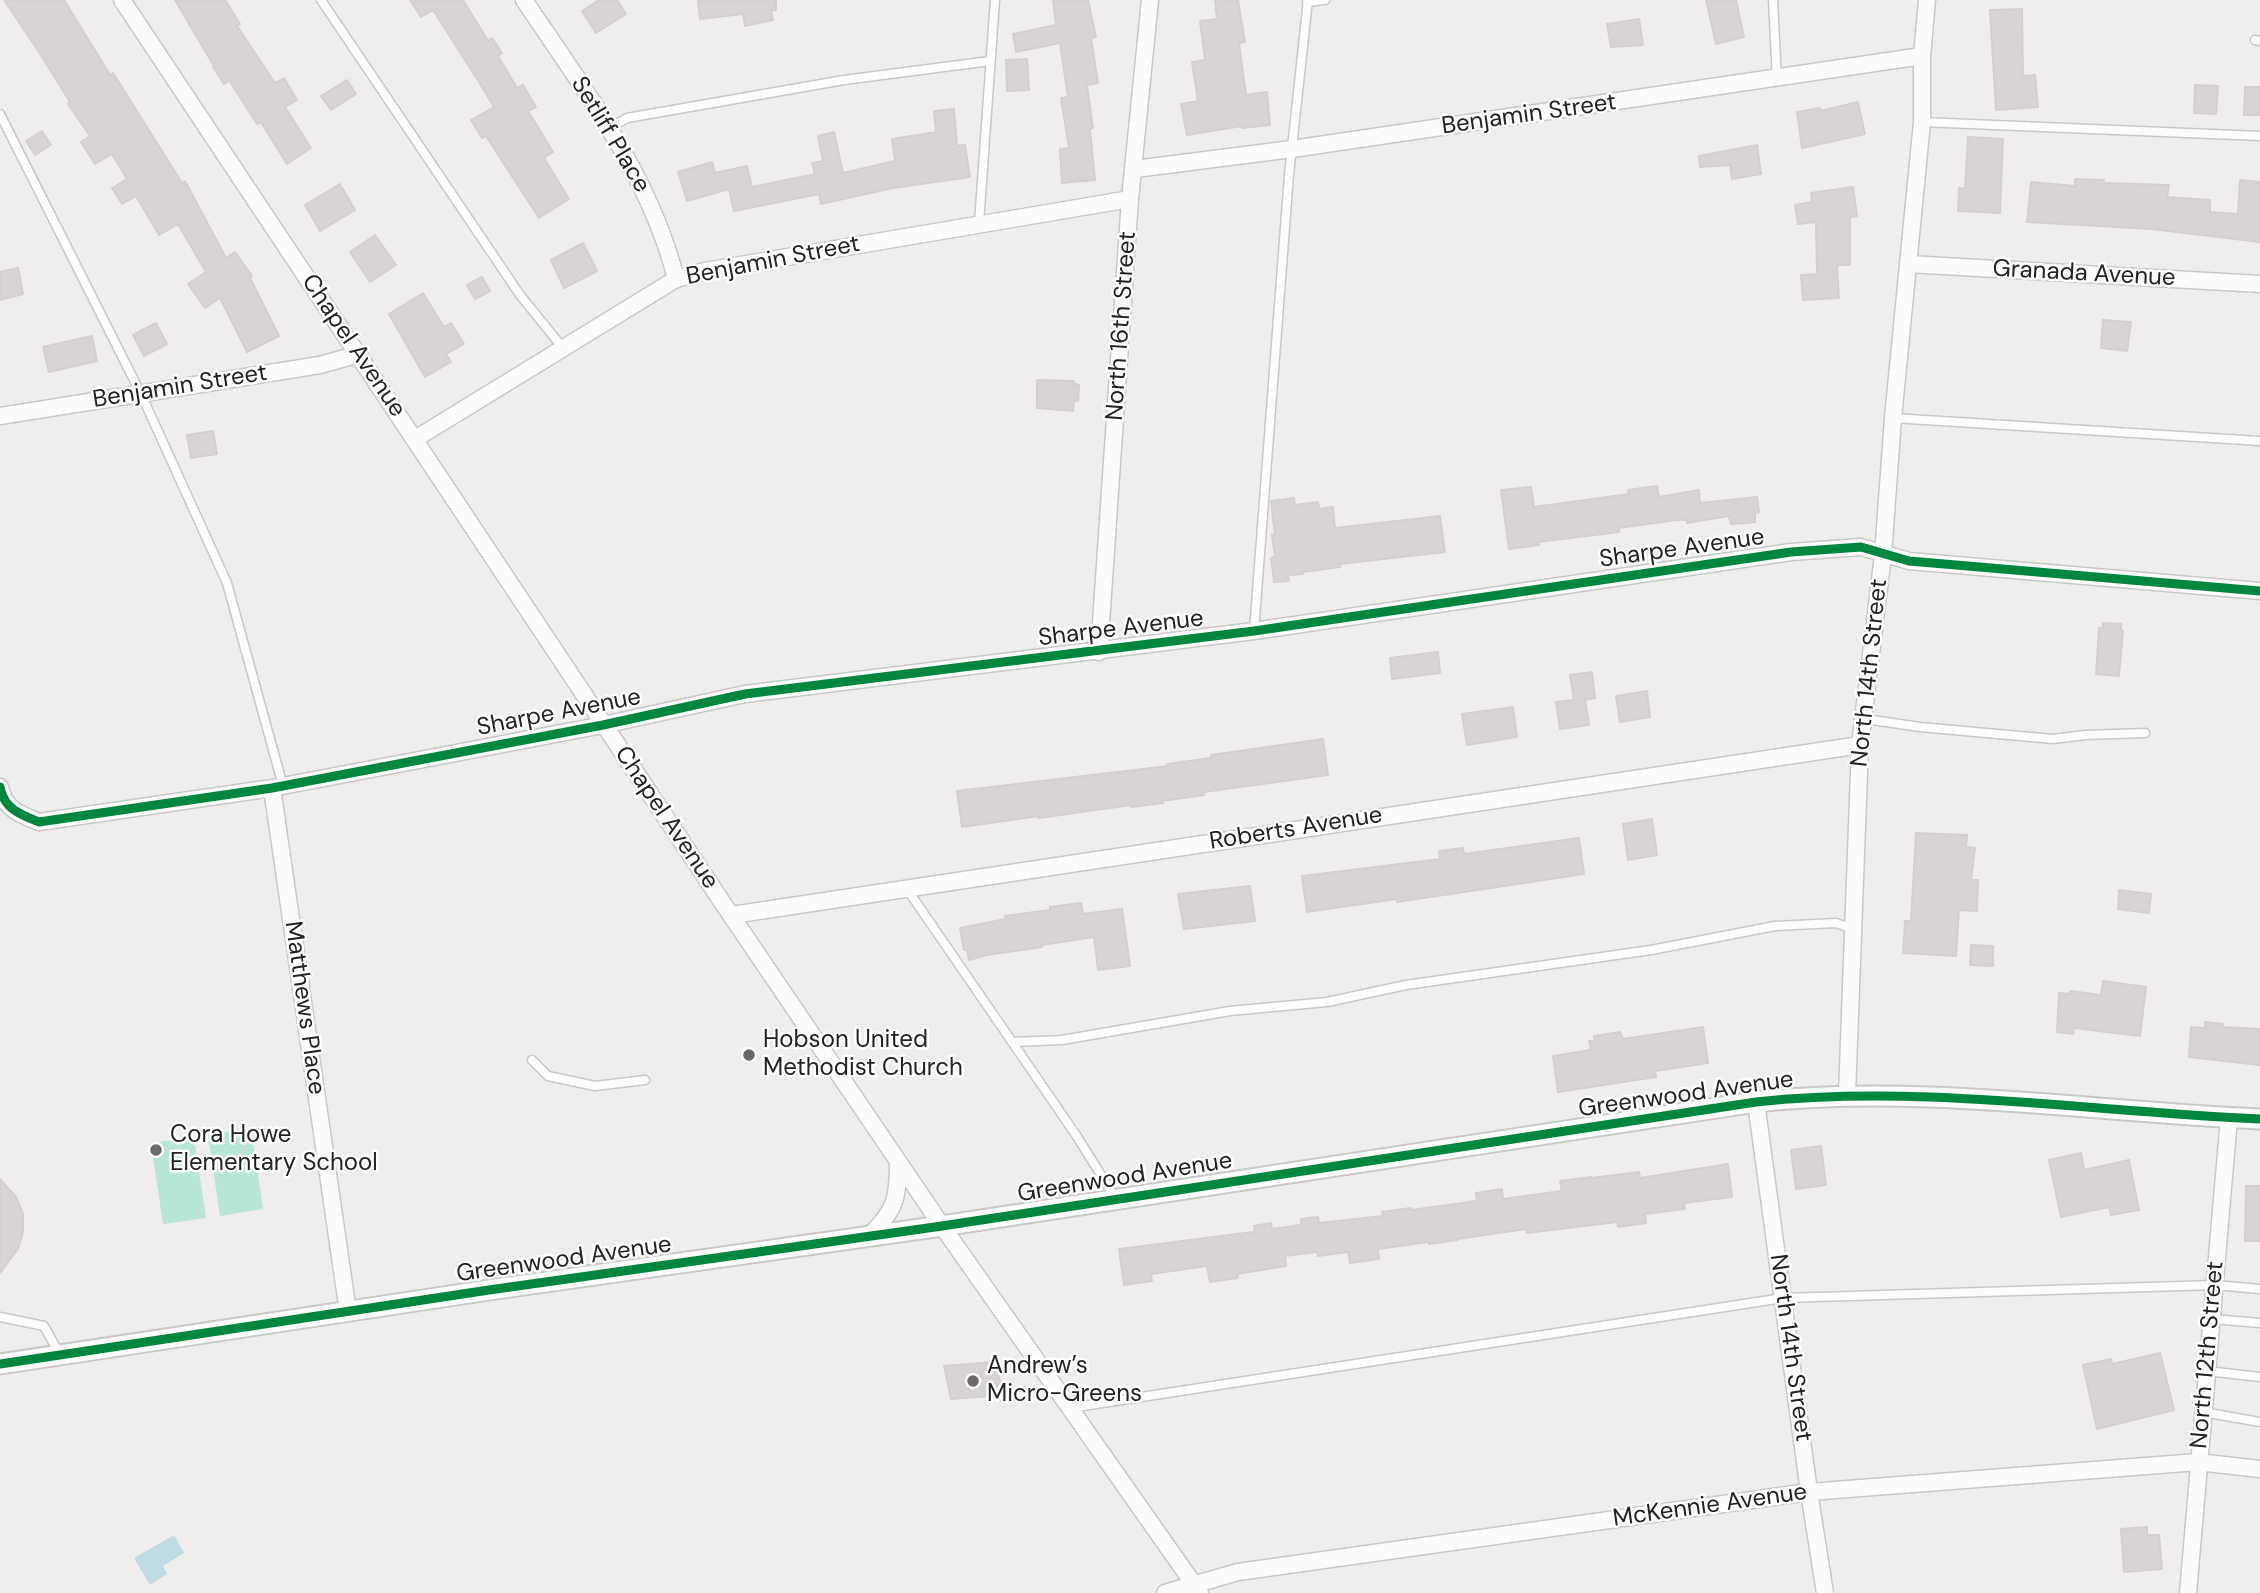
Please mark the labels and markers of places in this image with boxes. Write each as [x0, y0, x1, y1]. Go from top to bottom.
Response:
place label: Hobson United Methodist Church [763, 1027, 963, 1083]
marker: Hobson United Methodist Church [741, 1047, 757, 1063]
place label: Cora Howe Elementary School [170, 1122, 378, 1178]
marker: Cora Howe Elementary School [148, 1142, 164, 1158]
place label: Andrew’s Micro-Greens [987, 1353, 1142, 1409]
marker: Andrew’s Micro-Greens [965, 1373, 981, 1389]

